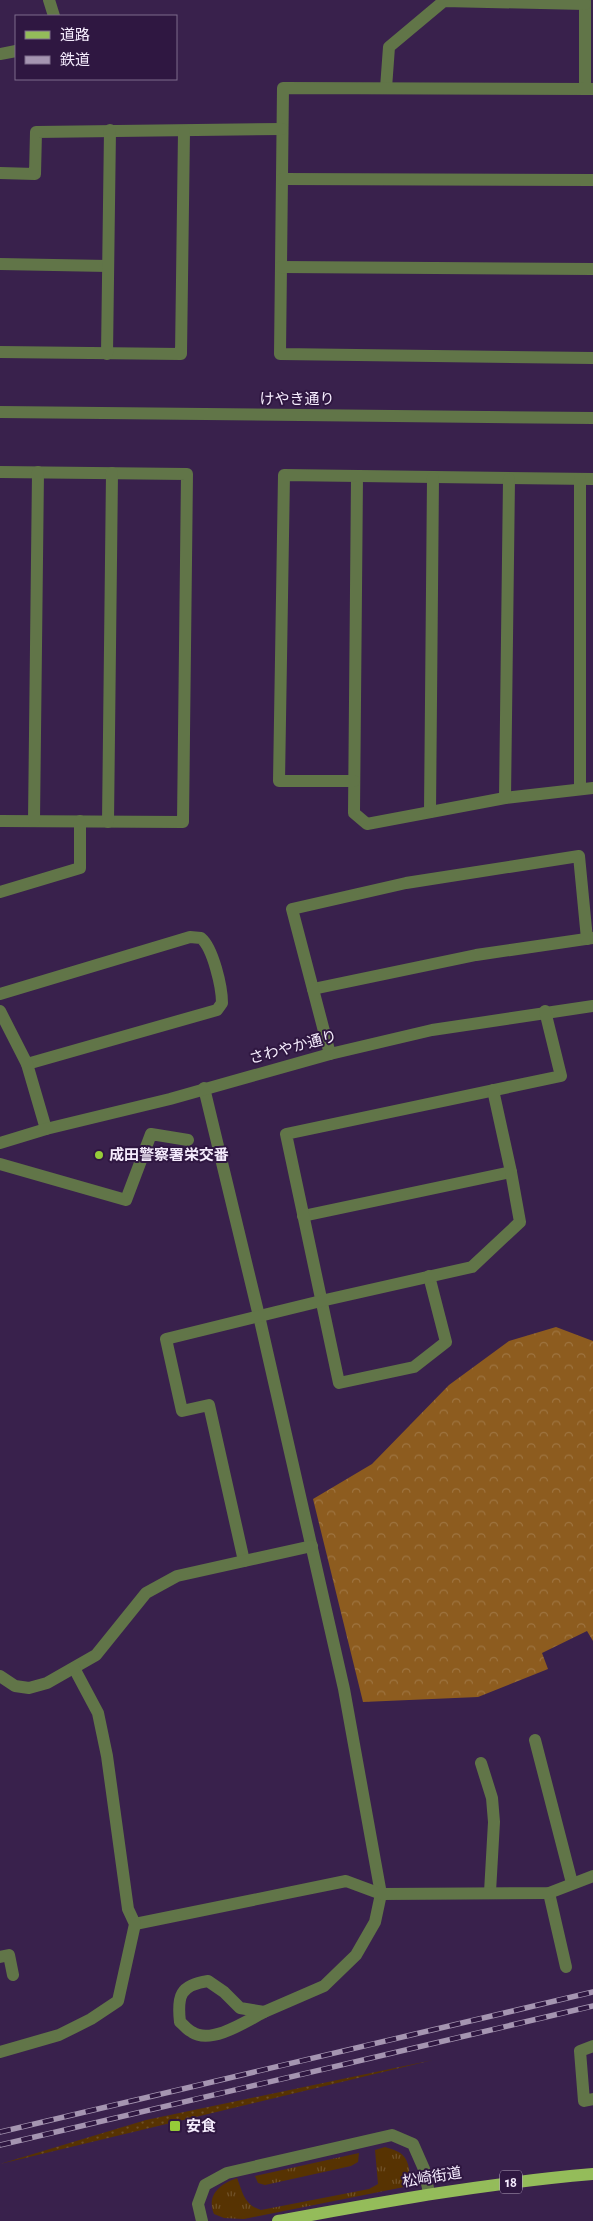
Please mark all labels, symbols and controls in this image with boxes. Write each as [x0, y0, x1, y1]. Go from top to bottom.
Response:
legend [15, 15, 178, 80]
text: 道路 [60, 27, 90, 43]
text: 鉄道 [60, 52, 90, 68]
street label: けやき通り [259, 391, 335, 407]
street label: さわやか通り [247, 1028, 339, 1066]
place label: 成田警察署栄交番 [109, 1146, 229, 1163]
marker: 成田警察署栄交番 [93, 1149, 105, 1161]
place label: 安食 [186, 2118, 216, 2134]
marker: 安食 [168, 2119, 182, 2133]
street label: 松崎街道 [401, 2164, 463, 2190]
road number: 18 [500, 2170, 522, 2194]

